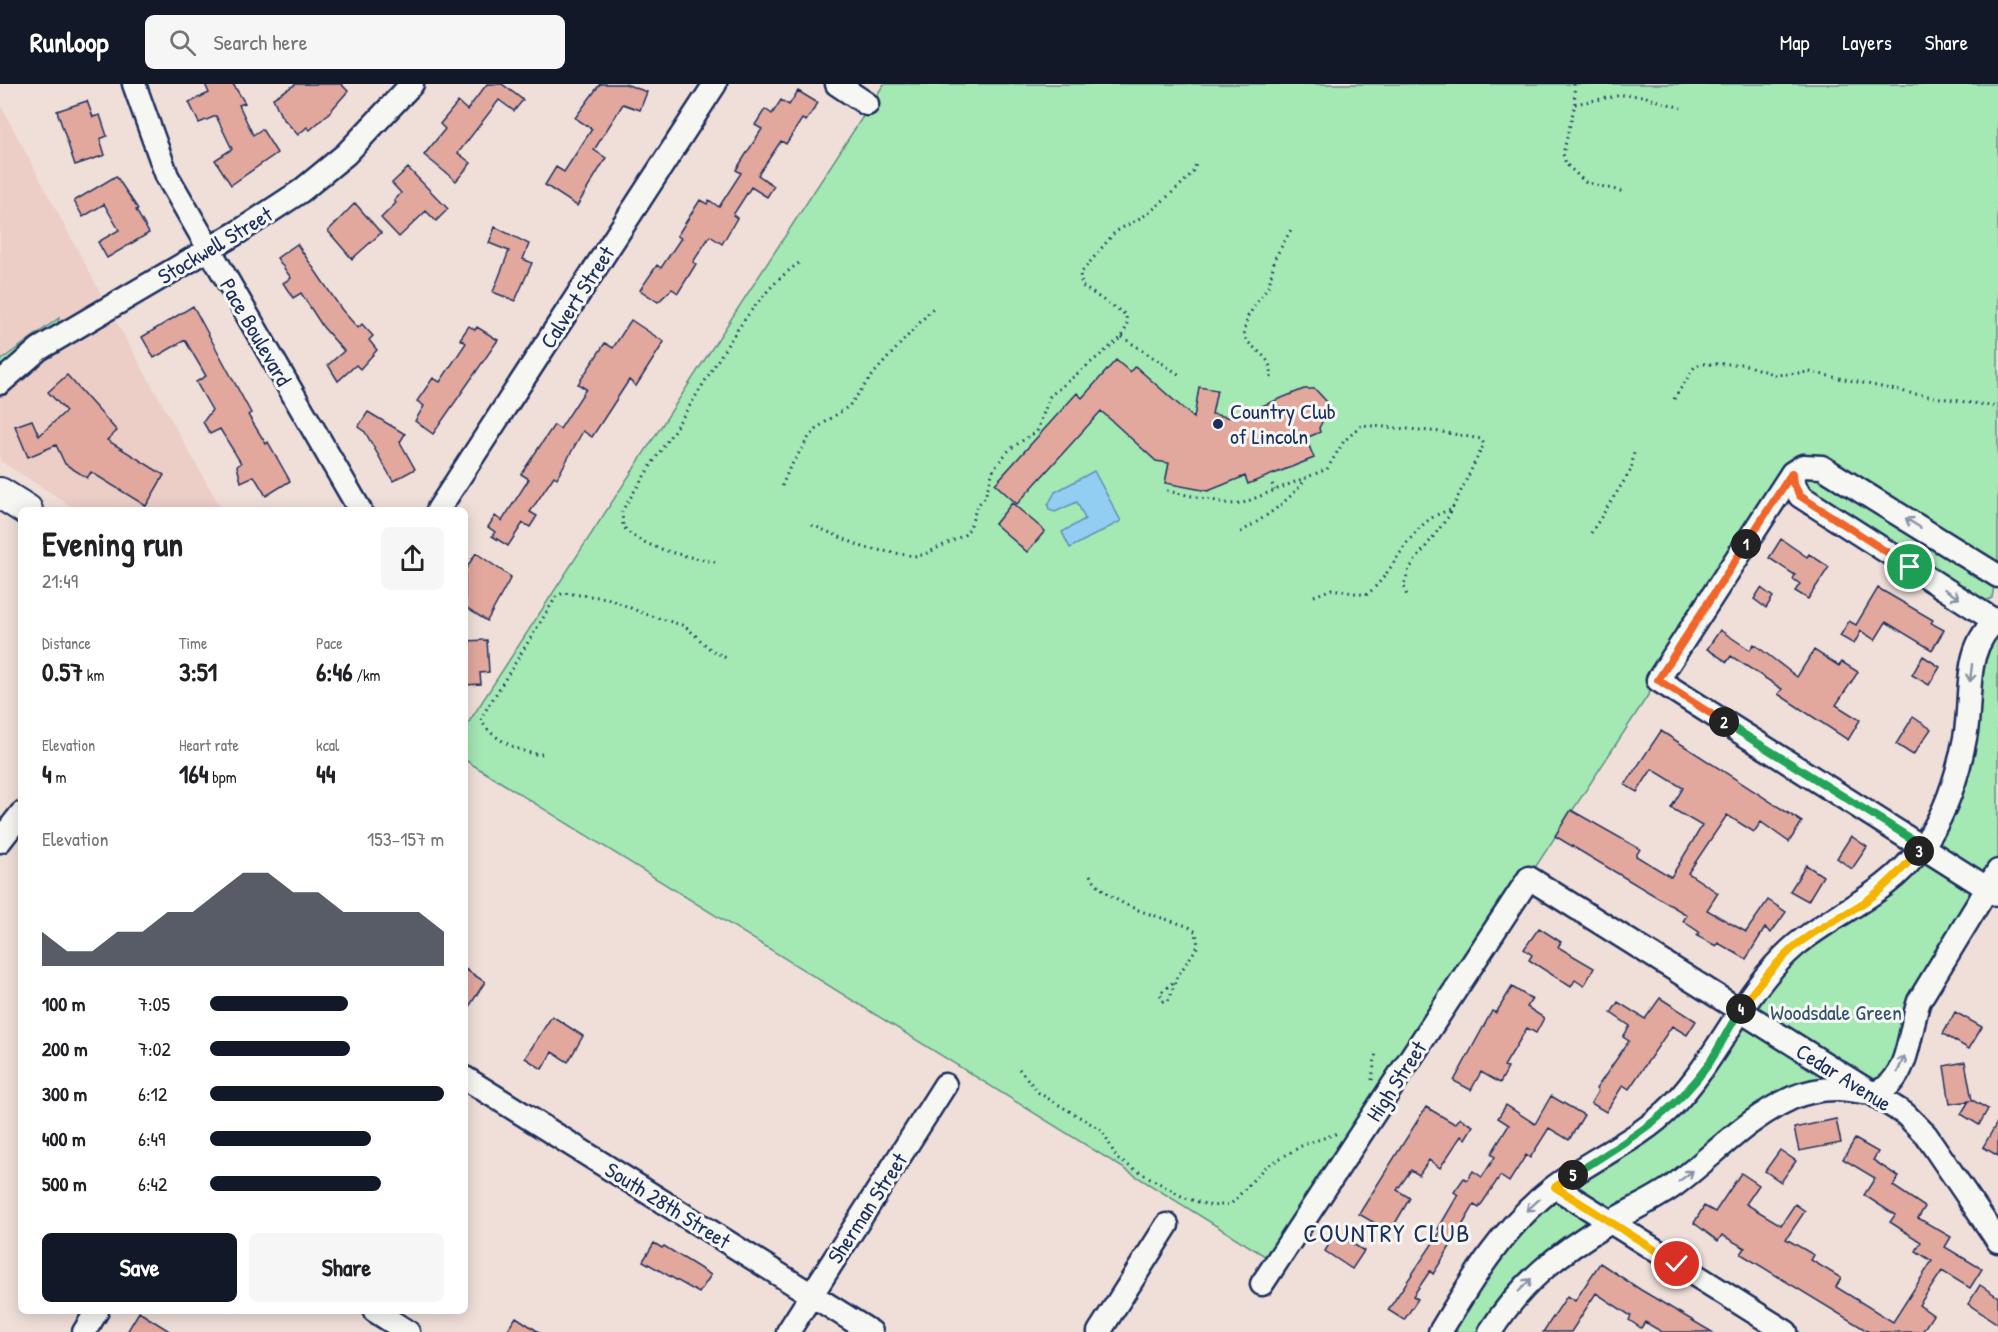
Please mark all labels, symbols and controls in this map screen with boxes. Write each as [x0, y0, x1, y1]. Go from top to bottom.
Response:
search box [145, 15, 565, 69]
text: Runloop [30, 23, 109, 61]
icon: search [166, 26, 199, 59]
text: Search here [214, 27, 308, 57]
text: Map [1780, 28, 1809, 57]
text: Layers [1842, 28, 1892, 57]
text: Share [1925, 28, 1968, 57]
street label: Stockwell Street [152, 199, 278, 291]
street label: Calvert Street [533, 240, 622, 354]
street label: Pace Boulevard [213, 273, 299, 392]
place label: Country Club of Lincoln [1230, 396, 1336, 451]
marker: Country Club of Lincoln [1211, 417, 1225, 431]
one-way arrow [1904, 517, 1921, 530]
text: Evening run [42, 522, 183, 566]
button: share [381, 527, 444, 590]
pin: 1 [1731, 529, 1761, 559]
text: 1 [1743, 533, 1749, 555]
pin [1884, 541, 1935, 592]
icon: arrive [1893, 550, 1926, 583]
text: 21:49 [42, 567, 78, 594]
one-way arrow [1943, 588, 1960, 600]
text: Distance [42, 632, 91, 654]
text: Time [179, 632, 207, 654]
text: Pace [316, 632, 343, 654]
text: 0.57 [42, 654, 83, 689]
text: 3:51 [179, 654, 217, 689]
text: 6:46 [316, 654, 353, 689]
one-way arrow [1965, 662, 1976, 682]
text: km [83, 664, 104, 686]
text: /km [353, 664, 381, 686]
pin: 2 [1709, 707, 1739, 737]
text: 2 [1720, 711, 1728, 733]
text: Elevation [42, 734, 95, 756]
text: Heart rate [179, 734, 239, 756]
text: kcal [316, 734, 339, 756]
text: 4 [42, 756, 52, 791]
text: 164 [179, 756, 209, 791]
text: 44 [316, 756, 336, 791]
text: m [52, 766, 66, 788]
text: bpm [209, 766, 237, 788]
text: Elevation [42, 825, 108, 852]
text: 153–157 m [367, 825, 444, 852]
pin: 3 [1904, 836, 1934, 866]
text: 3 [1915, 840, 1923, 862]
text: 100 m [42, 990, 85, 1017]
text: 7:05 [138, 990, 170, 1017]
pin: 4 [1726, 994, 1756, 1024]
park label: Woodsdale Green [1770, 997, 1902, 1027]
text: 4 [1738, 998, 1744, 1020]
text: 200 m [42, 1035, 87, 1062]
text: 7:02 [138, 1035, 171, 1062]
street label: High Street [1359, 1035, 1433, 1127]
street label: Cedar Avenue [1791, 1036, 1898, 1118]
one-way arrow [1897, 1055, 1908, 1073]
text: 300 m [42, 1080, 87, 1107]
text: 6:12 [138, 1080, 167, 1107]
text: 400 m [42, 1125, 86, 1152]
text: 6:49 [138, 1125, 165, 1152]
street label: Sherman Street [820, 1146, 914, 1269]
street label: South 28th Street [600, 1155, 737, 1256]
pin: 5 [1558, 1160, 1588, 1190]
text: 5 [1570, 1164, 1576, 1186]
text: 500 m [42, 1170, 87, 1197]
text: 6:42 [138, 1170, 167, 1197]
one-way arrow [1677, 1170, 1693, 1183]
one-way arrow [1526, 1198, 1541, 1212]
district label: COUNTRY CLUB [1303, 1215, 1471, 1250]
button: Save [42, 1233, 237, 1302]
button: Share [249, 1233, 444, 1302]
pin [1651, 1238, 1702, 1289]
icon: check [1660, 1247, 1693, 1280]
one-way arrow [1518, 1278, 1532, 1293]

